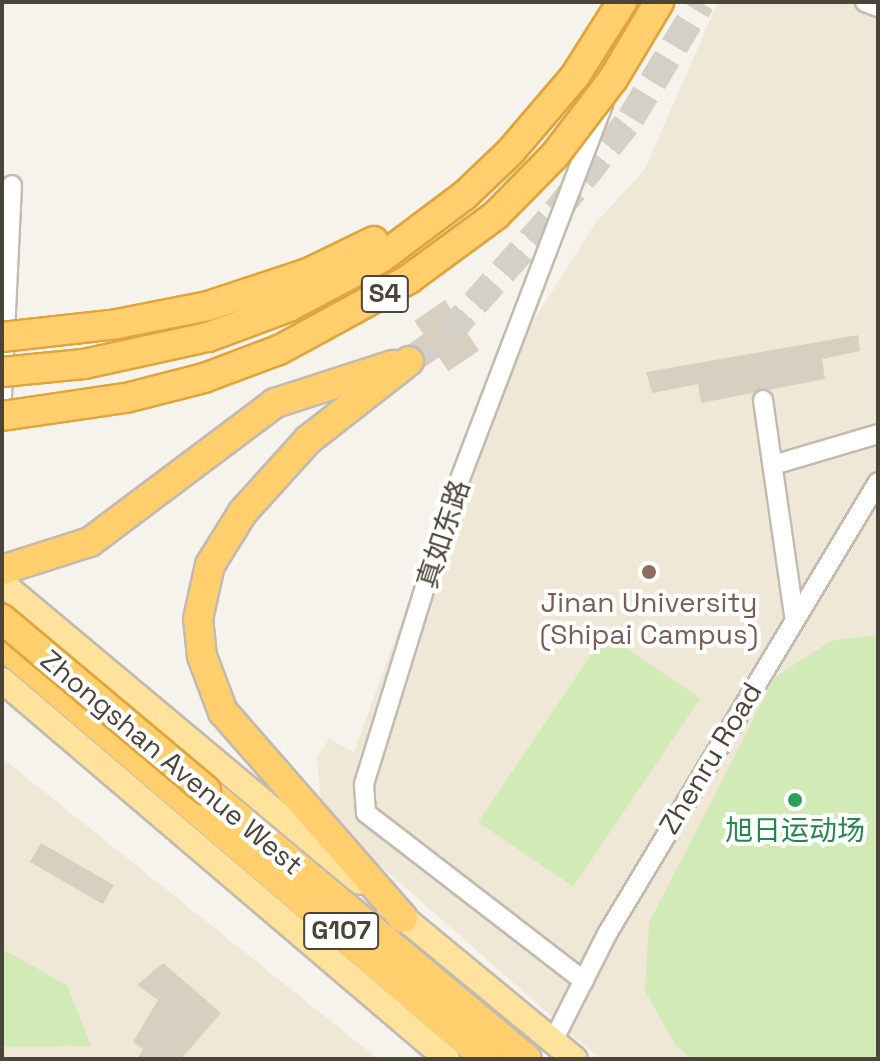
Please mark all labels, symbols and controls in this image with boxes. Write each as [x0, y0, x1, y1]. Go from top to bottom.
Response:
road number: S4 [359, 272, 411, 316]
street label: 真如东路 [410, 476, 476, 592]
marker: Jinan University (Shipai Campus) [640, 563, 658, 581]
place label: Jinan University (Shipai Campus) [540, 585, 758, 651]
street label: Zhongshan Avenue West [34, 642, 310, 882]
street label: Zhenru Road [652, 676, 768, 840]
marker: 旭日运动场 [786, 791, 804, 809]
place label: 旭日运动场 [725, 813, 865, 847]
road number: G107 [303, 909, 379, 953]

